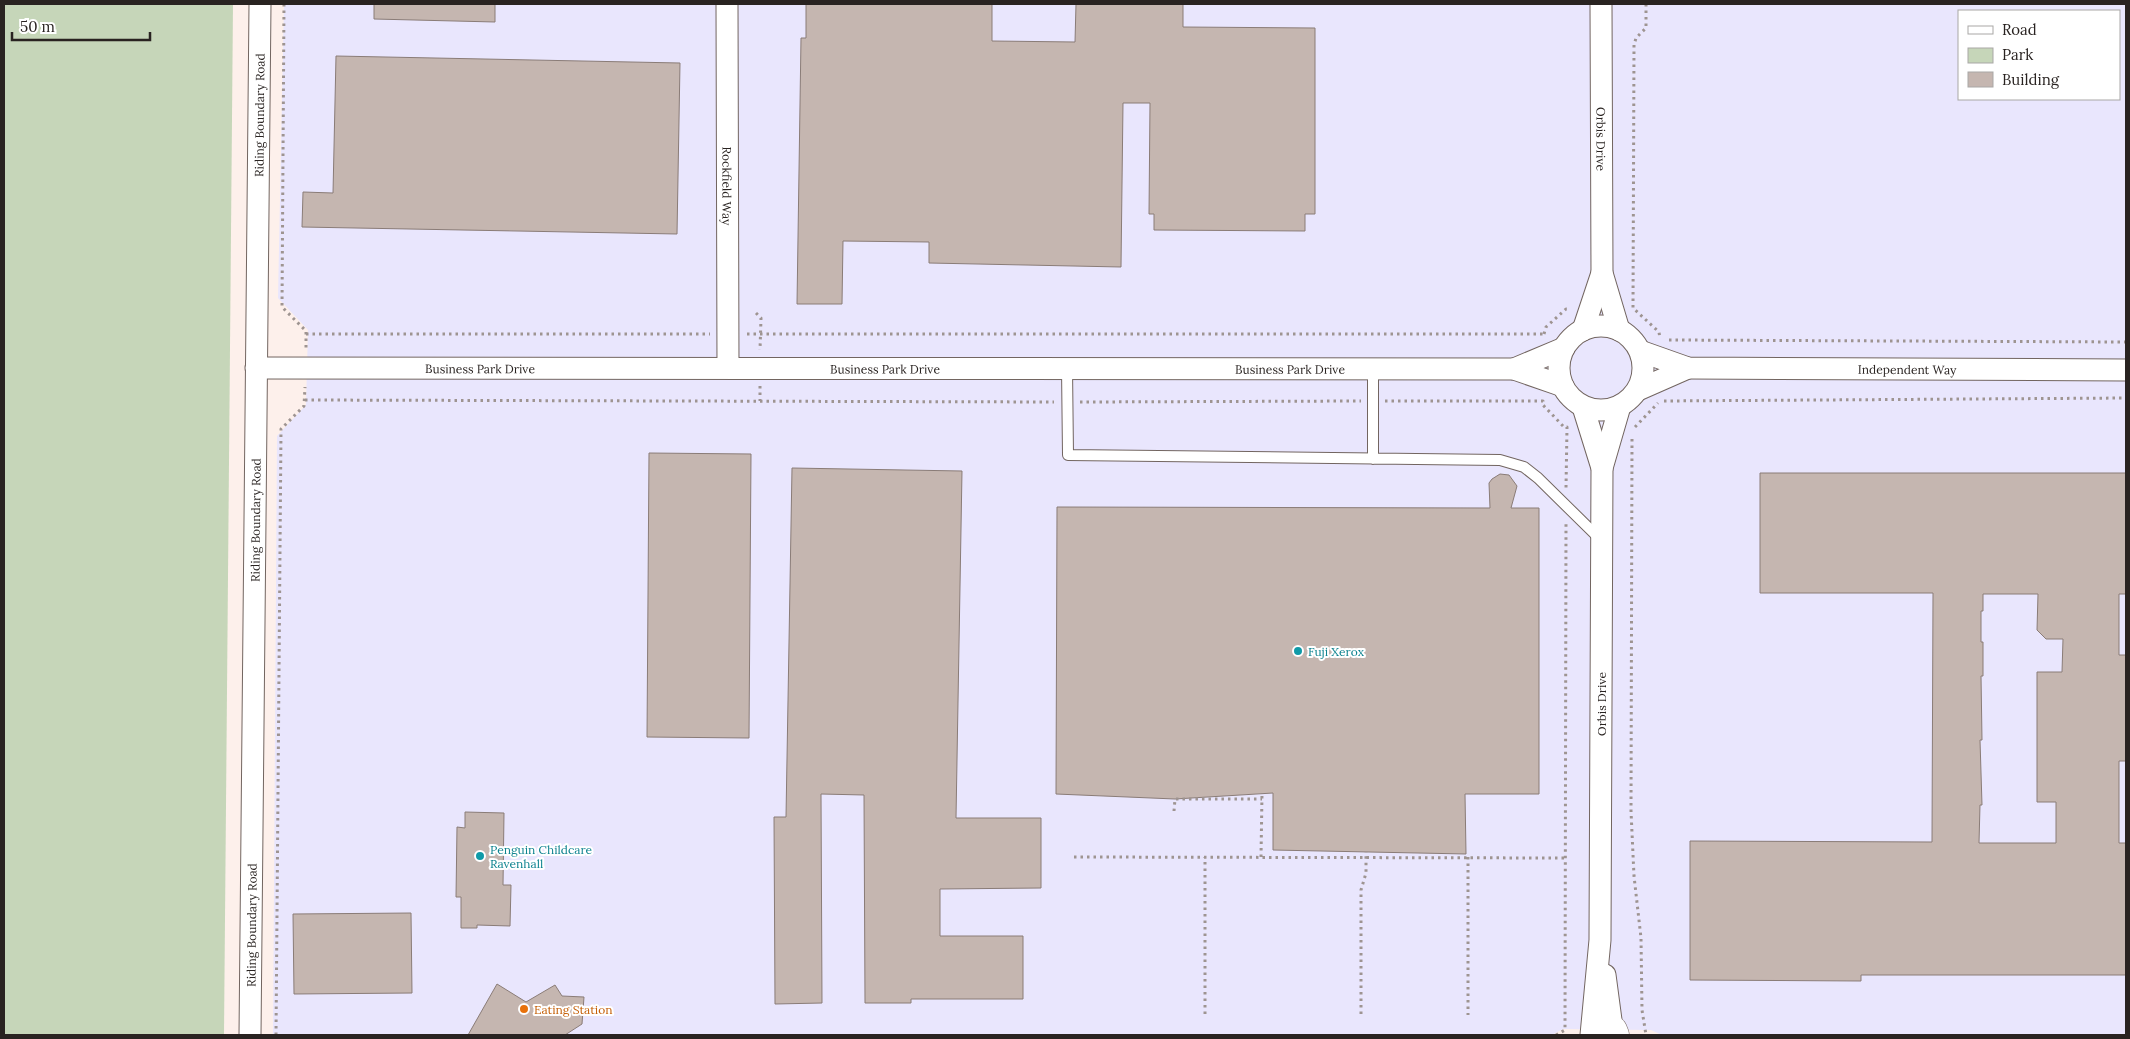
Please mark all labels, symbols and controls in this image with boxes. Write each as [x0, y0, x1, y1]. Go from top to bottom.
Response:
scale bar [12, 10, 150, 42]
legend [1958, 10, 2120, 100]
text: 50 m [20, 17, 55, 36]
text: Road [2002, 20, 2037, 39]
text: Park [2002, 45, 2033, 64]
street label: Riding Boundary Road [251, 53, 267, 177]
text: Building [2002, 70, 2060, 89]
street label: Orbis Drive [1594, 107, 1609, 171]
street label: Rockfield Way [720, 147, 735, 226]
street label: Business Park Drive [425, 361, 535, 376]
street label: Business Park Drive [830, 361, 940, 376]
street label: Business Park Drive [1235, 361, 1345, 376]
street label: Independent Way [1858, 361, 1957, 377]
street label: Riding Boundary Road [247, 458, 263, 582]
place label: Fuji Xerox [1308, 644, 1365, 659]
marker: Fuji Xerox [1292, 645, 1304, 657]
street label: Orbis Drive [1594, 672, 1609, 736]
place label: Penguin Childcare Ravenhall [490, 842, 593, 871]
marker: Penguin Childcare Ravenhall [474, 850, 486, 862]
street label: Riding Boundary Road [243, 863, 259, 987]
place label: Eating Station [534, 1002, 613, 1017]
marker: Eating Station [518, 1003, 530, 1015]

